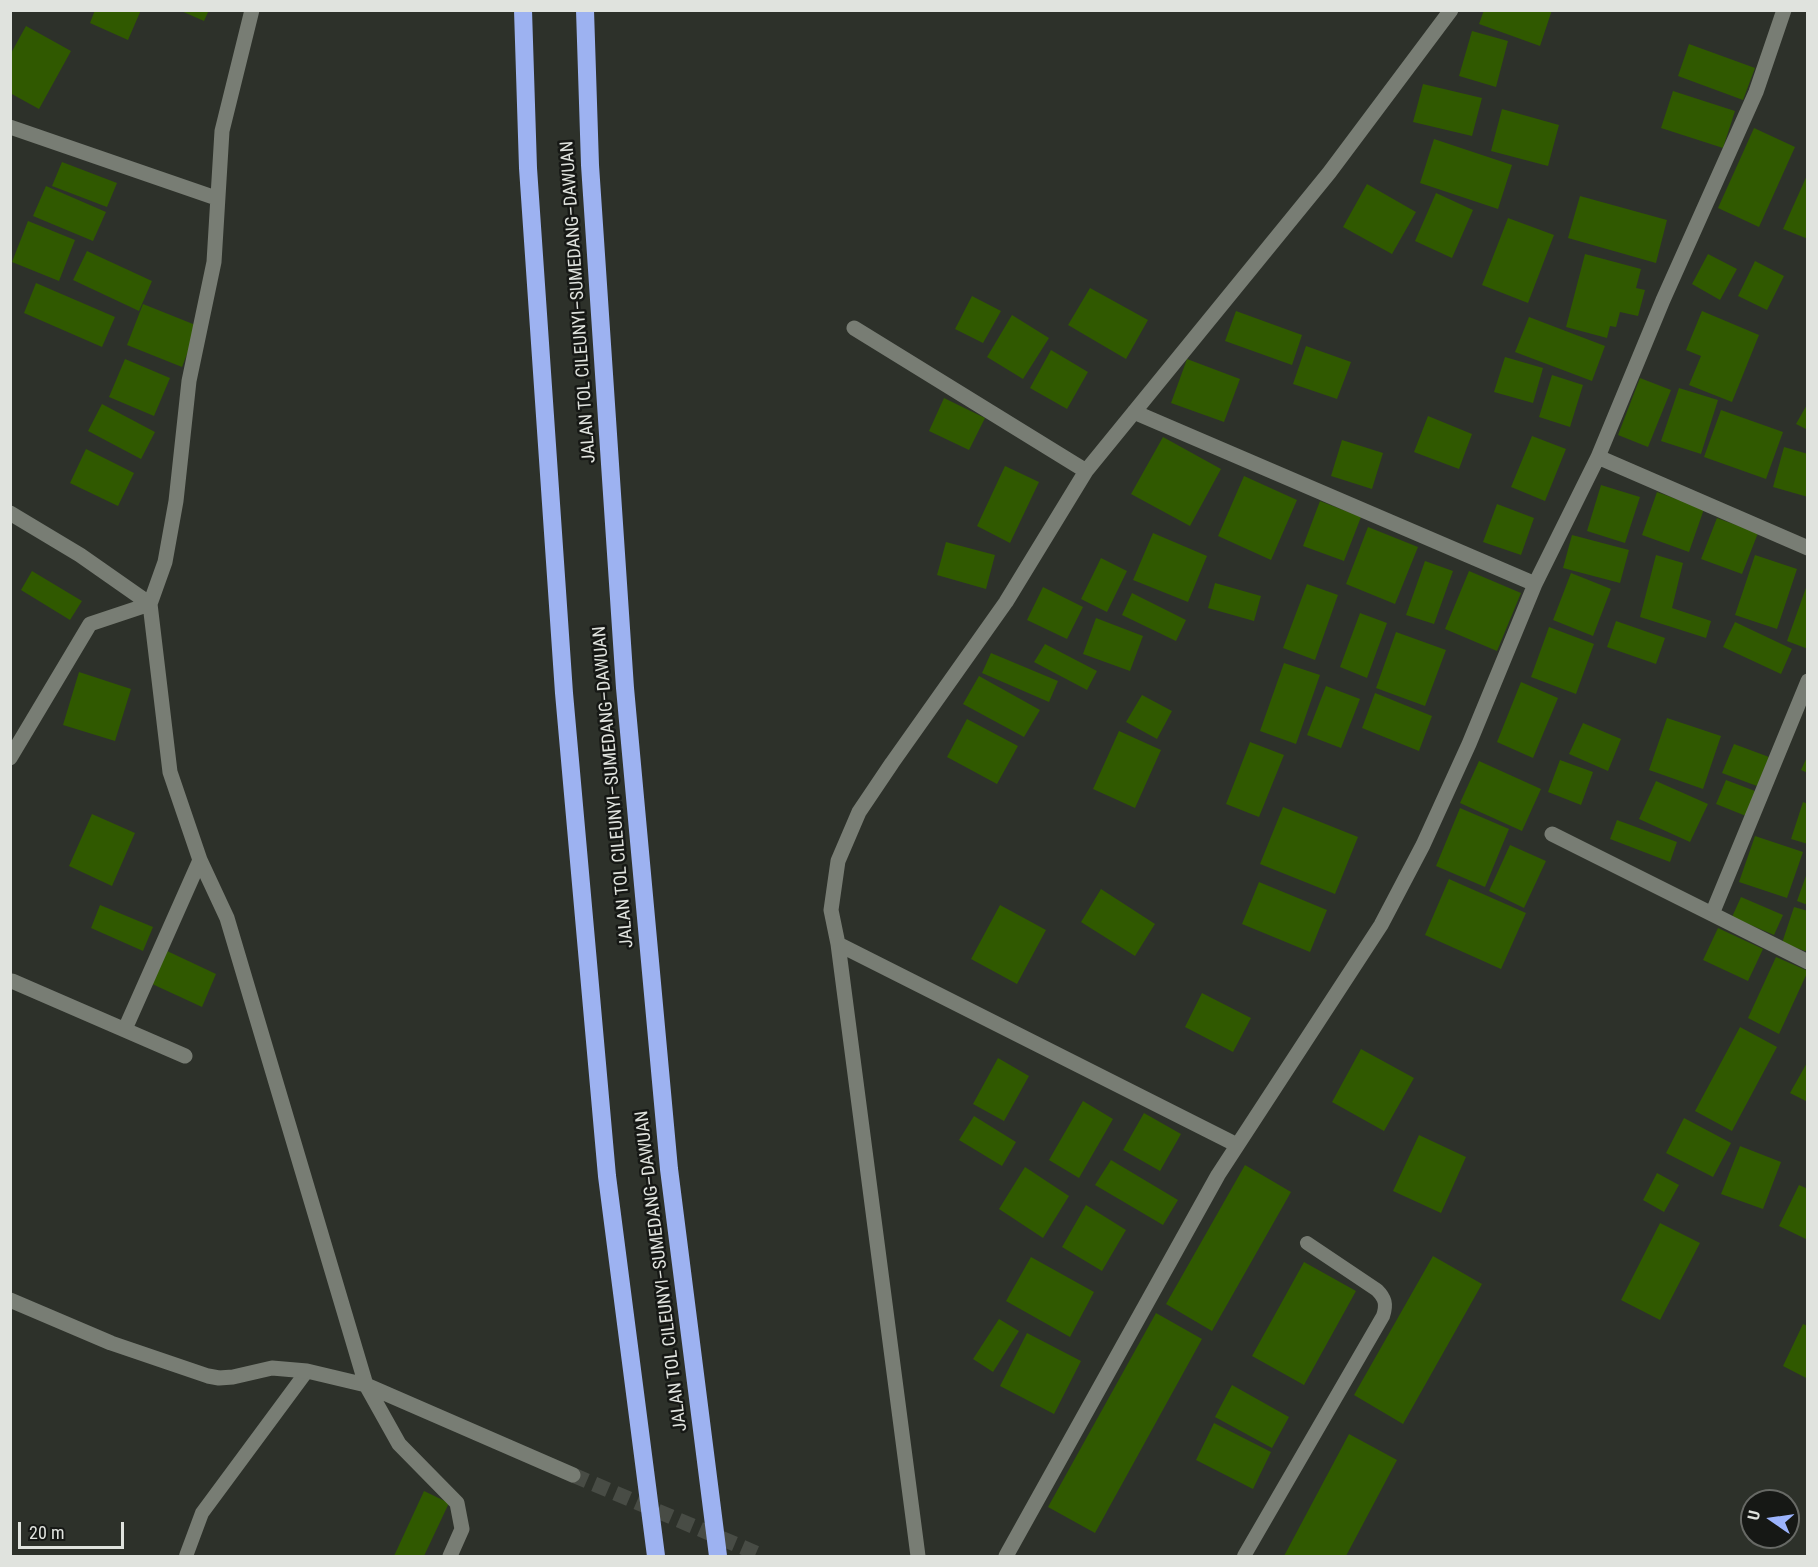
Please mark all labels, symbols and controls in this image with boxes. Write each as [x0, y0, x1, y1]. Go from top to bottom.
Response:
street label: JALAN TOL CILEUNYI–SUMEDANG–DAWUAN [557, 140, 601, 464]
street label: JALAN TOL CILEUNYI–SUMEDANG–DAWUAN [589, 625, 639, 949]
street label: JALAN TOL CILEUNYI–SUMEDANG–DAWUAN [632, 1109, 692, 1433]
north arrow [1740, 1489, 1800, 1549]
text: U [1744, 1509, 1764, 1522]
scale bar [21, 1510, 128, 1548]
text: 20 m [29, 1522, 64, 1543]

